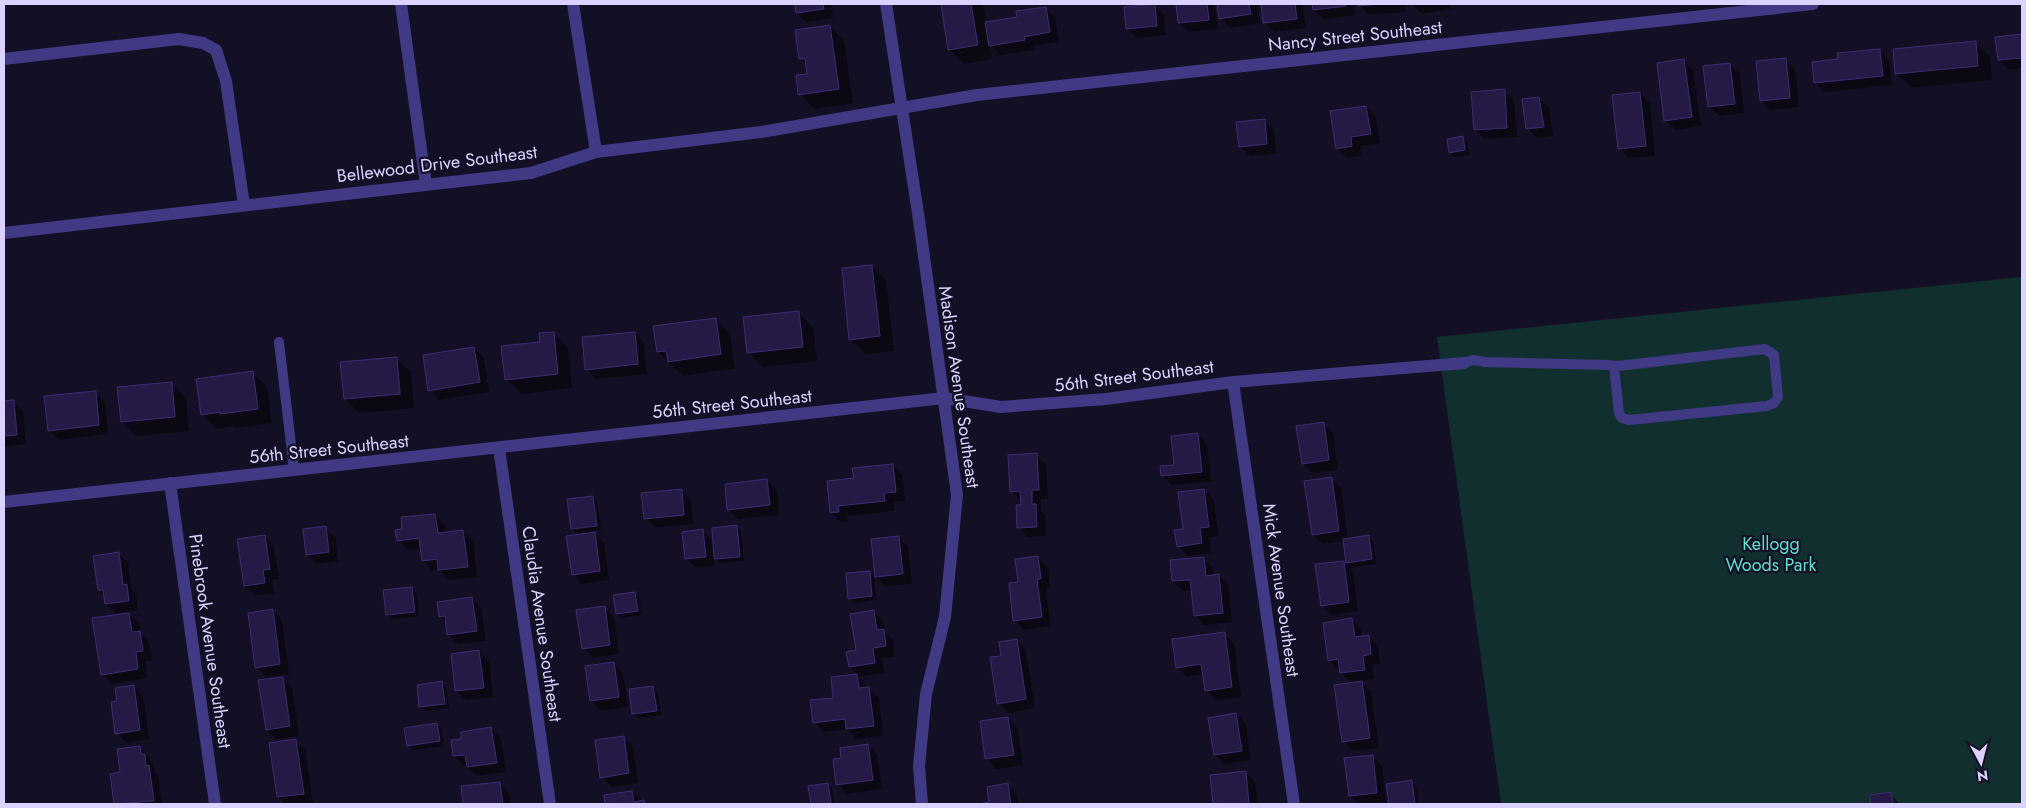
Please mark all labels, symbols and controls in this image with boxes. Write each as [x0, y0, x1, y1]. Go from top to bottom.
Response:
street label: Nancy Street Southeast [1267, 14, 1444, 58]
street label: Bellewood Drive Southeast [335, 139, 539, 189]
street label: Madison Avenue Southeast [932, 284, 986, 490]
street label: 56th Street Southeast [1053, 353, 1216, 399]
street label: 56th Street Southeast [651, 383, 814, 425]
street label: 56th Street Southeast [248, 428, 411, 470]
street label: Mick Avenue Southeast [1256, 502, 1306, 679]
street label: Claudia Avenue Southeast [515, 524, 569, 724]
park label: Kellogg Woods Park [1725, 531, 1817, 578]
street label: Pinebrook Avenue Southeast [182, 532, 238, 751]
north arrow [1956, 738, 2006, 788]
text: N [1976, 765, 1989, 787]

